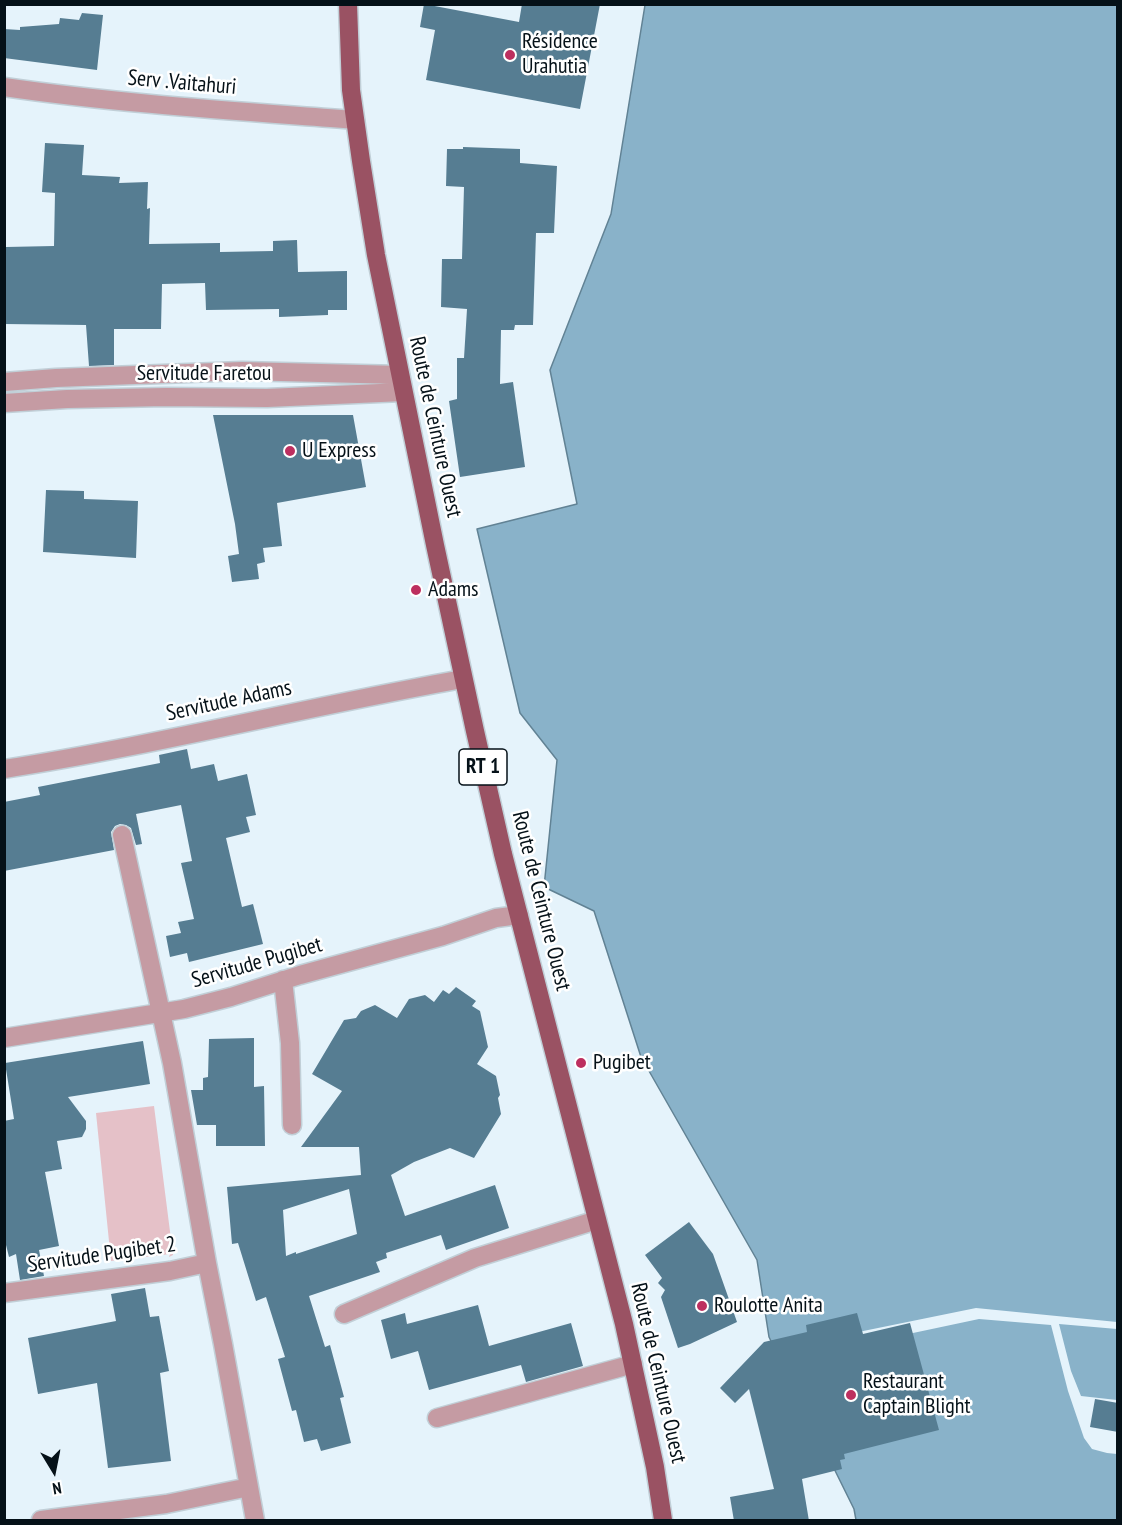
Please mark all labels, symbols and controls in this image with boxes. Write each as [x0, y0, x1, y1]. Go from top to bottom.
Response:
place label: Résidence Urahutia [522, 29, 598, 80]
marker: Résidence Urahutia [503, 48, 517, 62]
street label: Serv .Vaitahuri [127, 65, 237, 101]
street label: Route de Ceinture Ouest [403, 334, 467, 520]
street label: Servitude Faretou [137, 361, 271, 387]
place label: U Express [302, 438, 376, 464]
marker: U Express [283, 444, 297, 458]
place label: Adams [428, 577, 478, 603]
marker: Adams [409, 583, 423, 597]
street label: Servitude Adams [164, 675, 294, 727]
road number: RT 1 [459, 749, 507, 785]
street label: Route de Ceinture Ouest [506, 808, 576, 994]
street label: Servitude Pugibet [189, 932, 325, 994]
place label: Pugibet [593, 1050, 651, 1076]
marker: Pugibet [574, 1056, 588, 1070]
street label: Servitude Pugibet 2 [26, 1232, 178, 1278]
street label: Route de Ceinture Ouest [624, 1280, 692, 1466]
place label: Roulotte Anita [714, 1293, 823, 1319]
marker: Roulotte Anita [695, 1299, 709, 1313]
place label: Restaurant Captain Blight [863, 1369, 971, 1420]
marker: Restaurant Captain Blight [844, 1388, 858, 1402]
north arrow [24, 1441, 84, 1501]
text: N [51, 1478, 63, 1499]

